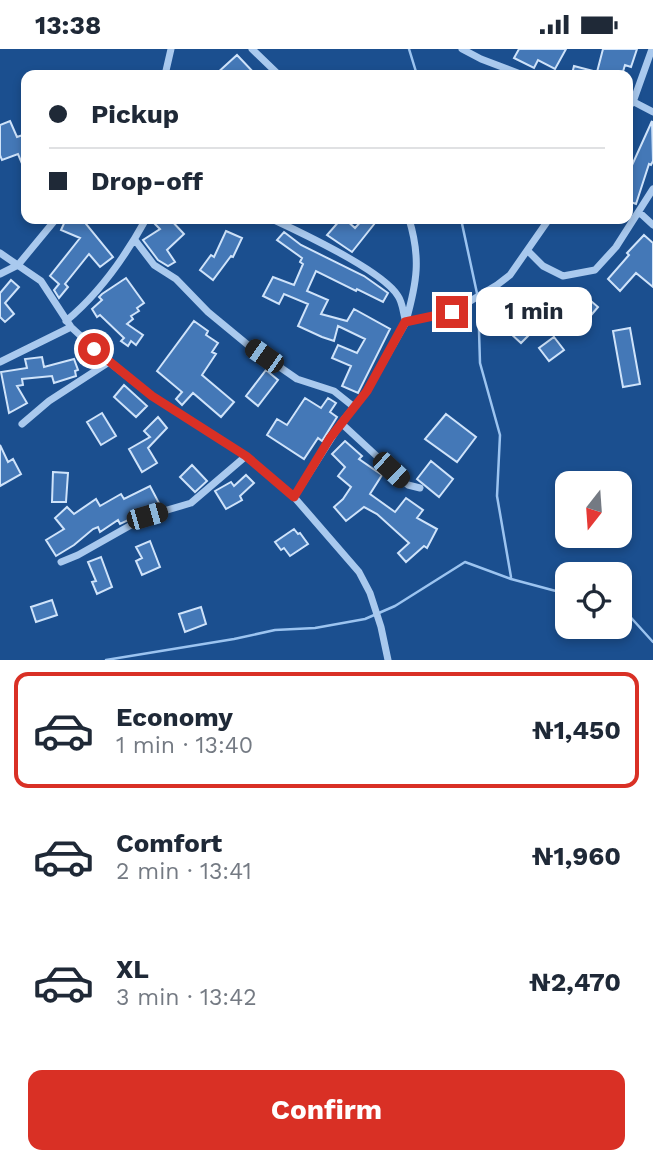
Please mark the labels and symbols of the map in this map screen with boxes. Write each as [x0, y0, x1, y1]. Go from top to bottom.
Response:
callout: 1 min [476, 287, 592, 337]
route end [436, 296, 468, 328]
route start [78, 333, 110, 365]
car [241, 335, 288, 377]
car [369, 448, 414, 492]
north arrow [555, 471, 632, 548]
car [124, 500, 171, 532]

